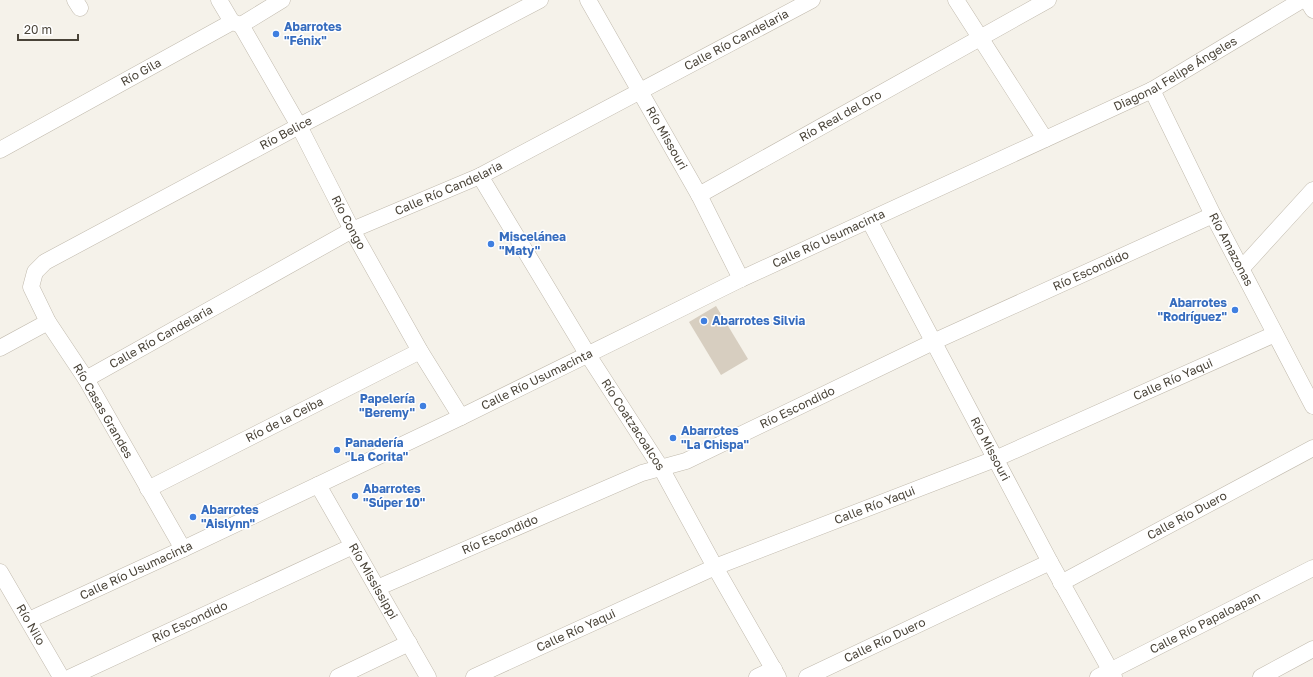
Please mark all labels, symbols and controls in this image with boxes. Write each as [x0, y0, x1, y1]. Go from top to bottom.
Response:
street label: Calle Río Candelaria [681, 6, 791, 73]
scale bar [18, 16, 78, 42]
place label: Abarrotes "Fénix" [284, 19, 342, 48]
text: 20 m [24, 22, 52, 37]
marker: Abarrotes "Fénix" [271, 29, 281, 39]
street label: Diagonal Felipe Ángeles [1111, 33, 1239, 114]
street label: Río Gila [118, 55, 164, 89]
street label: Río Real del Oro [796, 87, 884, 145]
street label: Río Missouri [643, 104, 691, 172]
street label: Río Belice [257, 113, 314, 153]
street label: Calle Río Candelaria [392, 158, 505, 218]
street label: Río Congo [329, 193, 369, 252]
street label: Calle Río Usumacinta [770, 206, 887, 271]
street label: Río Amazonas [1206, 210, 1257, 289]
place label: Miscelánea "Maty" [499, 229, 566, 258]
marker: Miscelánea "Maty" [486, 239, 496, 249]
street label: Río Escondido [1050, 246, 1131, 294]
place label: Abarrotes "Rodríguez" [1157, 295, 1227, 324]
street label: Calle Río Candelaria [106, 302, 215, 371]
marker: Abarrotes "Rodríguez" [1230, 305, 1240, 315]
place label: Abarrotes Silvia [712, 313, 805, 328]
marker: Abarrotes Silvia [699, 316, 709, 326]
street label: Calle Río Usumacinta [478, 345, 595, 413]
street label: Calle Río Yaqui [1131, 355, 1215, 403]
street label: Río Casas Grandes [70, 361, 137, 461]
street label: Río Coatzacoalcos [598, 376, 668, 473]
street label: Río Escondido [757, 382, 837, 431]
place label: Papelería "Beremy" [359, 391, 415, 420]
street label: Río de la Ceiba [243, 393, 326, 445]
marker: Papelería "Beremy" [418, 401, 428, 411]
street label: Río Missouri [968, 414, 1014, 483]
place label: Abarrotes "La Chispa" [681, 423, 749, 452]
marker: Abarrotes "La Chispa" [668, 433, 678, 443]
place label: Panadería "La Corita" [345, 435, 408, 464]
marker: Panadería "La Corita" [332, 445, 342, 455]
place label: Abarrotes "Súper 10" [363, 481, 425, 510]
street label: Calle Río Yaqui [832, 483, 917, 527]
street label: Calle Río Duero [1144, 488, 1229, 543]
marker: Abarrotes "Súper 10" [350, 491, 360, 501]
place label: Abarrotes "Aislynn" [201, 502, 259, 531]
street label: Río Escondido [459, 511, 540, 557]
marker: Abarrotes "Aislynn" [188, 512, 198, 522]
street label: Calle Río Usumacinta [77, 538, 195, 603]
street label: Río Mississippi [346, 540, 401, 622]
street label: Calle Río Papaloapan [1147, 588, 1263, 657]
street label: Río Escondido [149, 597, 230, 645]
street label: Río Nilo [13, 601, 49, 648]
street label: Calle Río Yaqui [534, 605, 618, 655]
street label: Calle Río Duero [841, 614, 928, 665]

